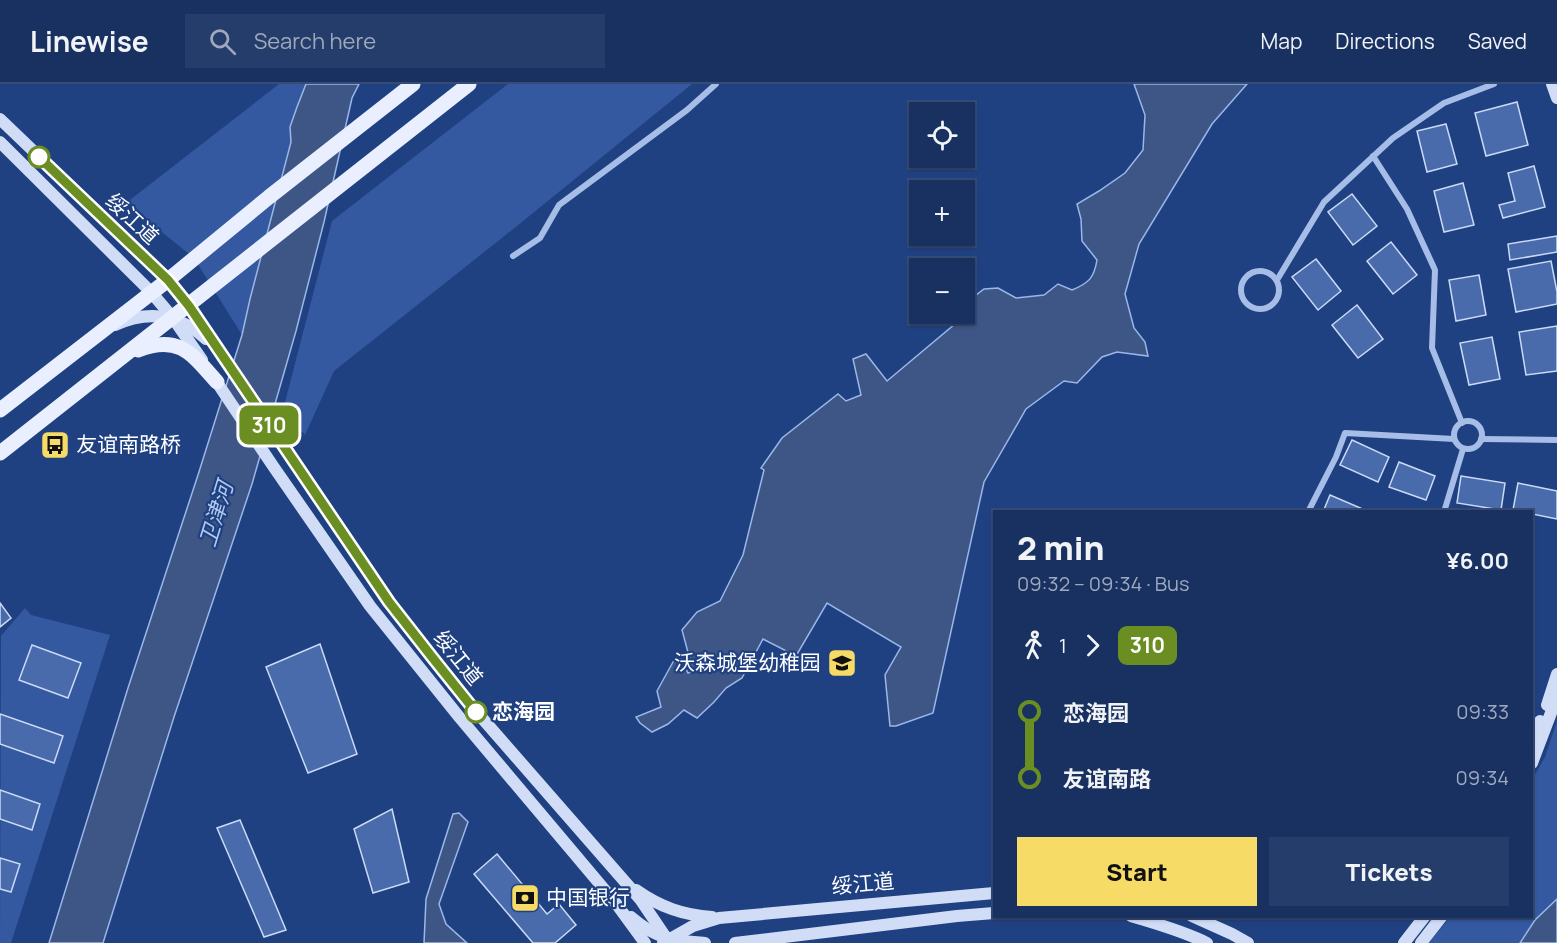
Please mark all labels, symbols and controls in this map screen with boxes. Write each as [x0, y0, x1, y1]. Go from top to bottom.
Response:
search box [185, 14, 605, 68]
text: Linewise [30, 22, 149, 60]
icon: search [206, 25, 239, 58]
text: Search here [254, 26, 376, 56]
text: Map [1261, 27, 1302, 55]
text: Directions [1335, 27, 1435, 55]
text: Saved [1468, 27, 1527, 55]
map controls [909, 102, 975, 324]
button: locate [909, 102, 975, 168]
unlabelled marker [28, 146, 50, 168]
button: + [909, 180, 975, 246]
street label: 绥江道 [100, 187, 165, 250]
button: − [909, 258, 975, 324]
line badge: 310 [234, 406, 304, 444]
text: 310 [251, 411, 287, 439]
bus stop icon: 友谊南路桥 [39, 429, 71, 461]
place label: 友谊南路桥 [76, 430, 181, 458]
water label: 卫津河 [192, 474, 241, 550]
text: 2 min [1017, 525, 1105, 570]
text: ¥6.00 [1446, 546, 1509, 576]
text: 09:32 – 09:34 · Bus [1017, 570, 1189, 597]
street label: 绥江道 [428, 624, 489, 691]
icon: walk [1017, 629, 1050, 662]
icon: forward [1076, 629, 1109, 662]
text: 310 [1130, 631, 1165, 659]
text: 1 [1059, 632, 1067, 659]
school or university icon: 沃森城堡幼稚园 [826, 647, 858, 679]
place label: 沃森城堡幼稚园 [674, 648, 821, 676]
place label: 恋海园 [492, 697, 555, 725]
text: 恋海园 [1063, 698, 1129, 728]
text: 09:33 [1456, 698, 1509, 725]
marker: 恋海园 [465, 701, 487, 723]
text: 友谊南路 [1063, 764, 1151, 794]
text: 09:34 [1456, 764, 1509, 791]
button: Start [1017, 837, 1257, 906]
button: Tickets [1269, 837, 1509, 906]
street label: 绥江道 [830, 866, 896, 900]
bank icon: 中国银行 [509, 882, 541, 914]
place label: 中国银行 [546, 883, 630, 911]

